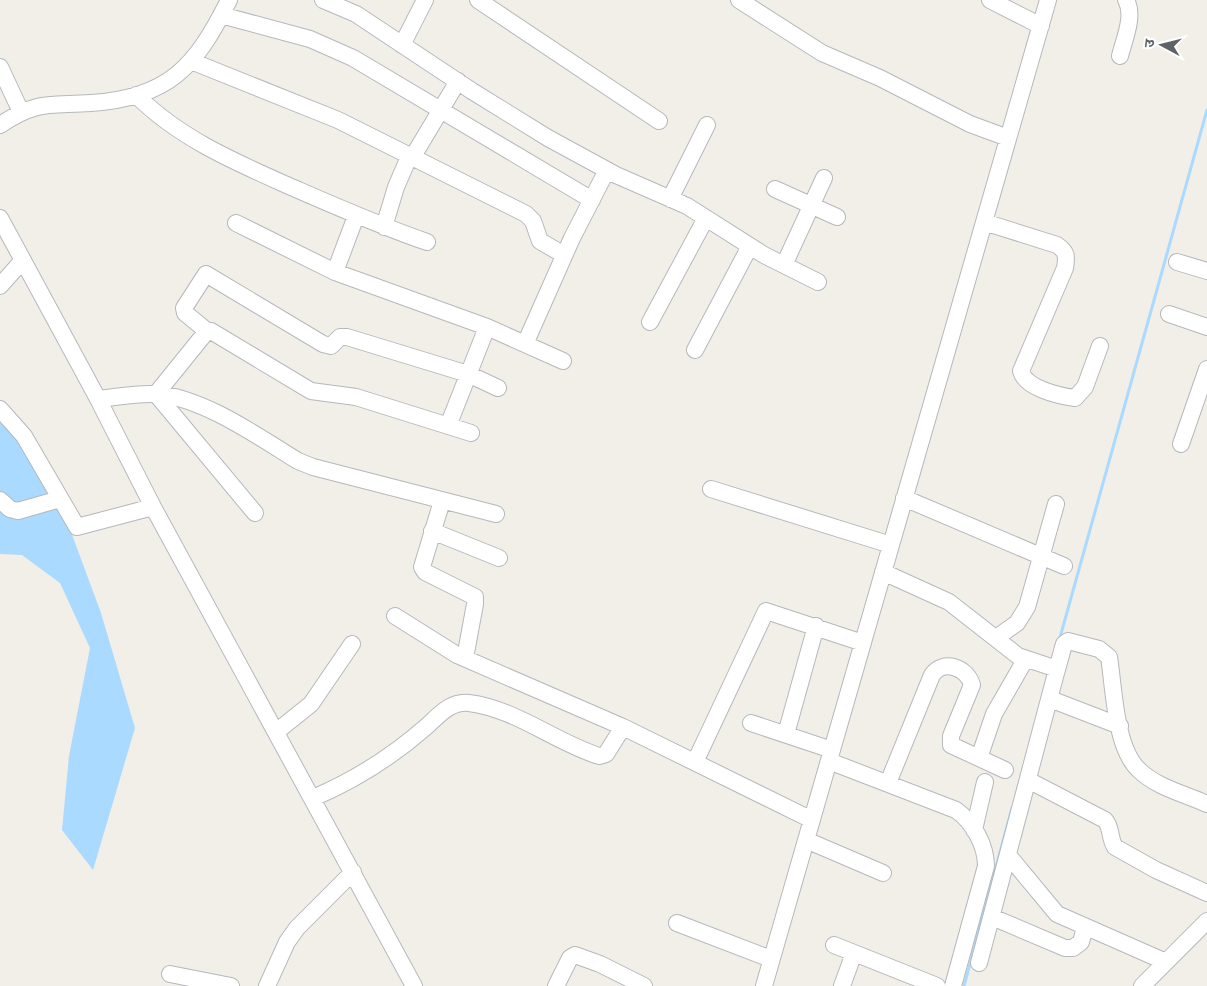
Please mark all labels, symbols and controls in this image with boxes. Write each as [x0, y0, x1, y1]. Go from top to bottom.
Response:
north arrow [1137, 20, 1187, 70]
text: उ [1140, 37, 1159, 49]

